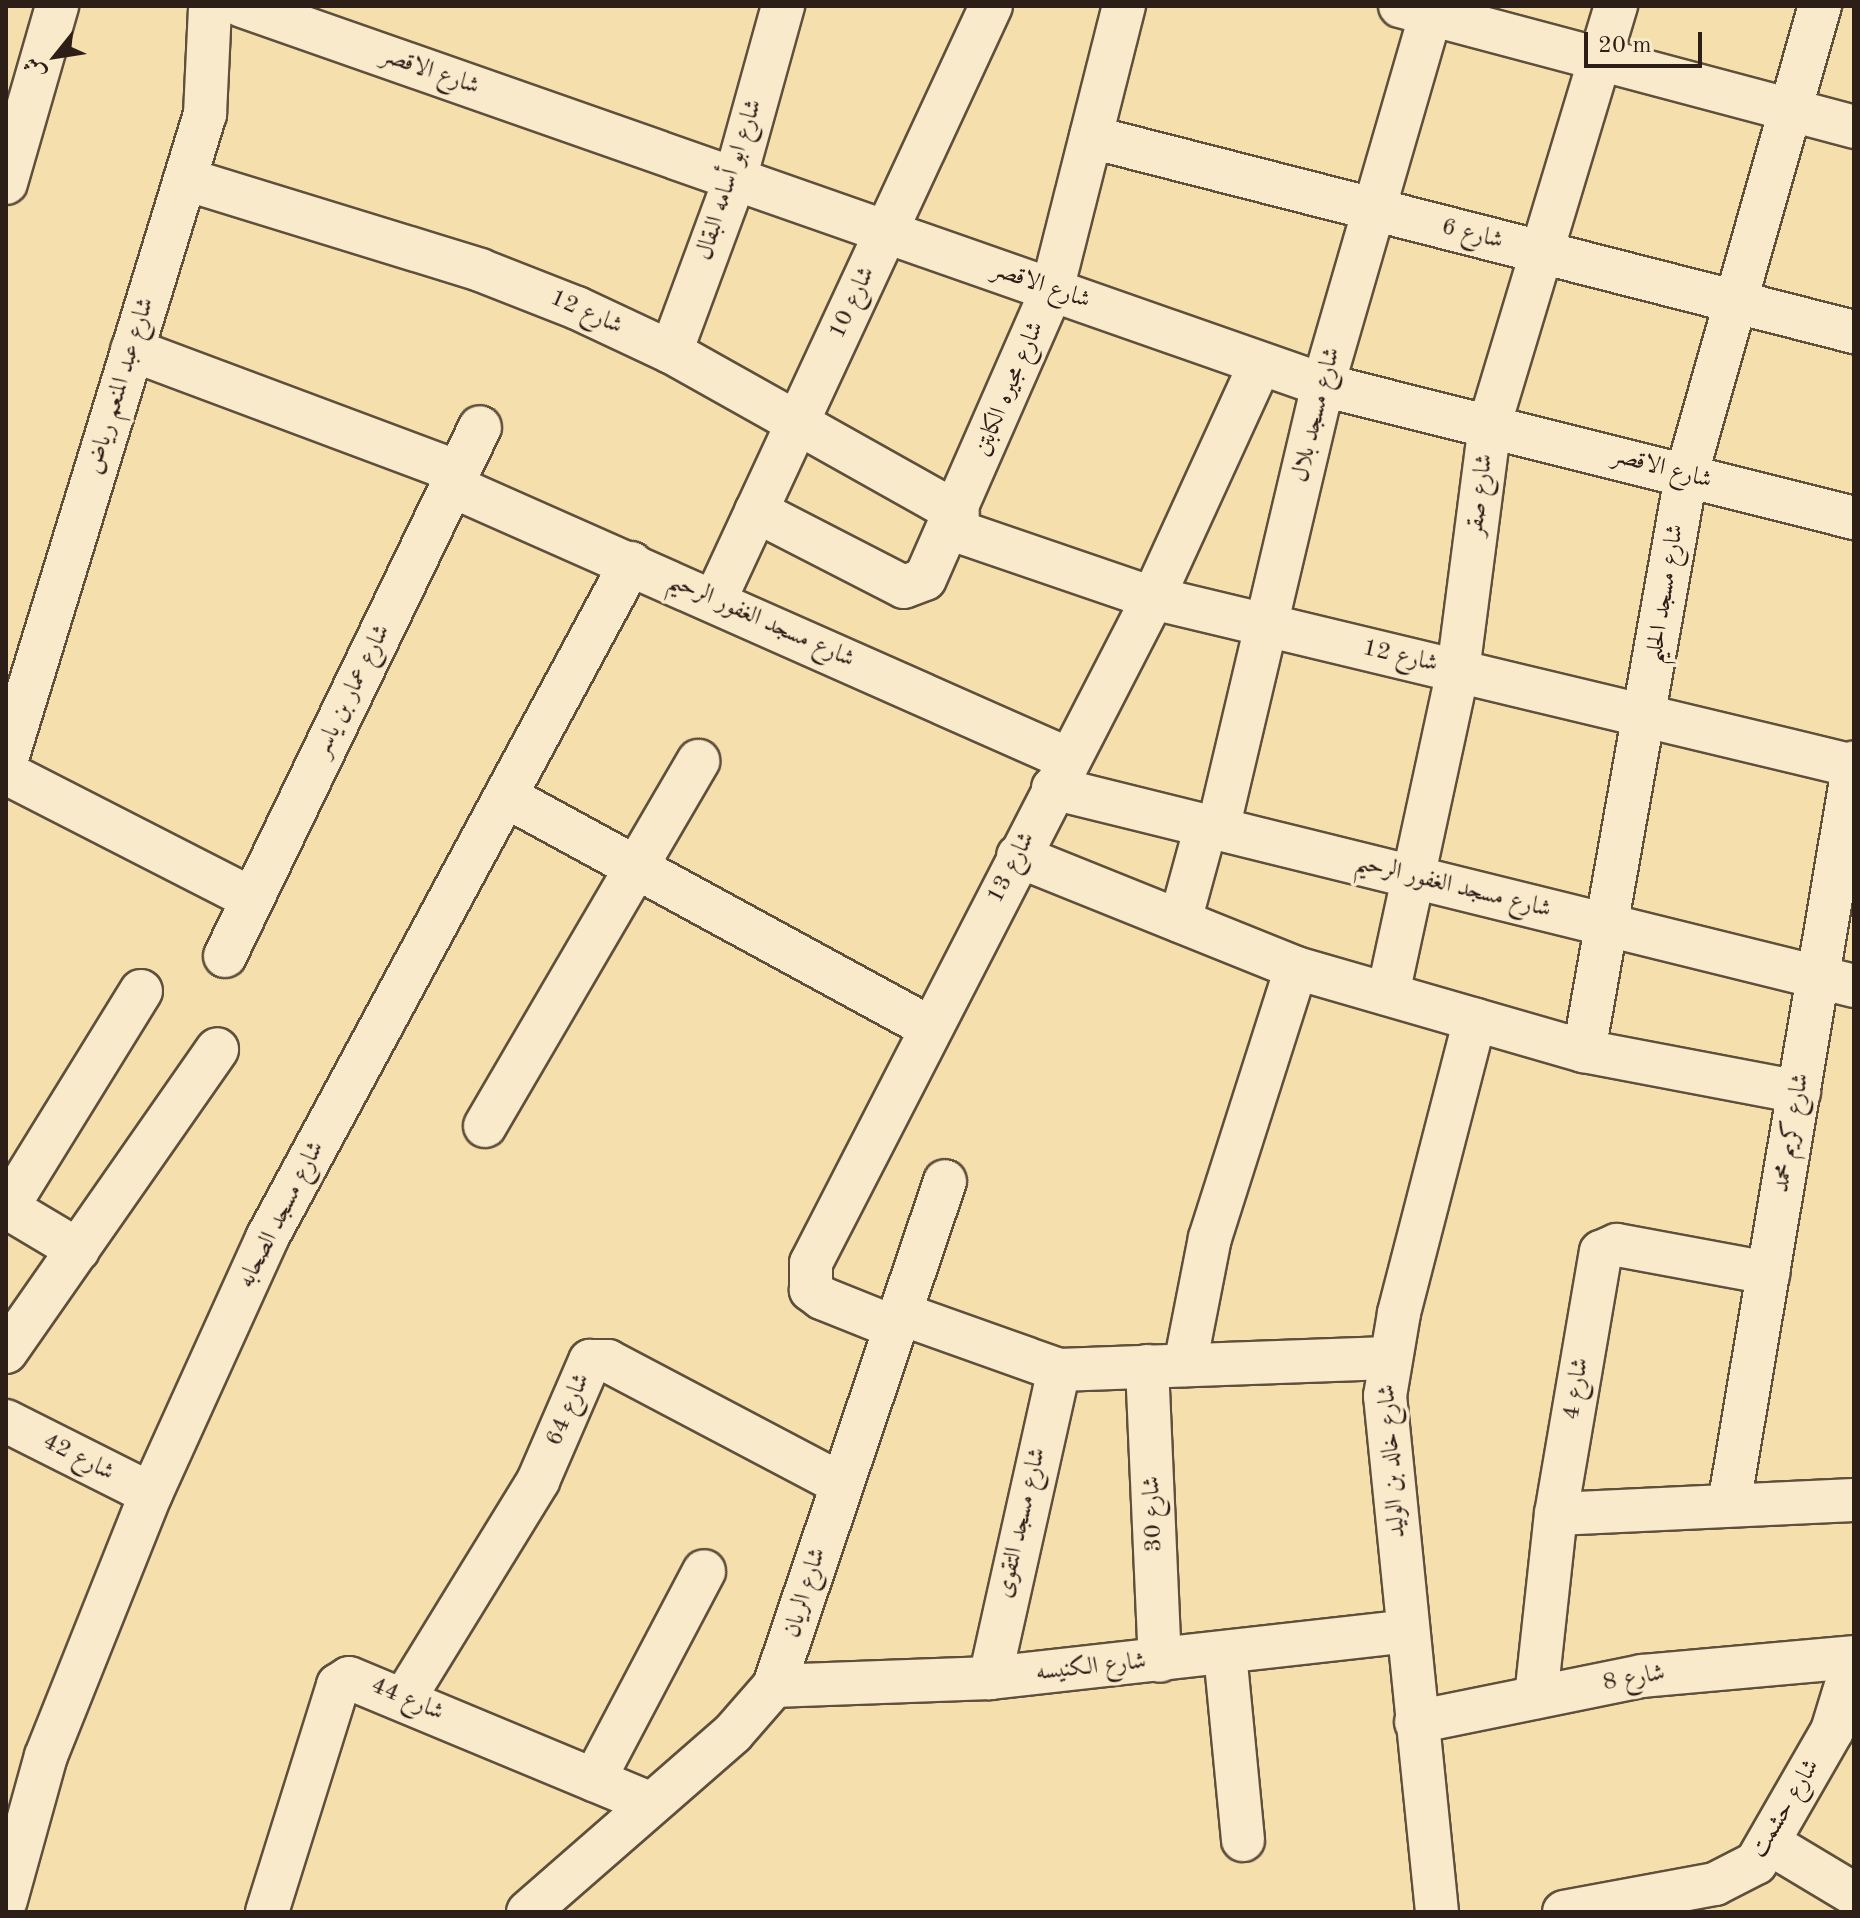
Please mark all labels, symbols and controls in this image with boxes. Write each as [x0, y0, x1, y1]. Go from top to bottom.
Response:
north arrow [16, 16, 96, 96]
scale bar [1588, 16, 1706, 66]
text: 20 m [1598, 34, 1652, 58]
street label: شارع الاقصر [377, 42, 483, 102]
text: ش [20, 53, 50, 83]
street label: شارع ابو أسامه البقال [690, 96, 770, 264]
street label: شارع 6 [1438, 213, 1506, 257]
street label: شارع الاقصر [988, 256, 1094, 316]
street label: شارع 10 [824, 262, 882, 344]
street label: شارع 12 [545, 284, 627, 342]
street label: شارع عبد المنعم رياض [80, 294, 162, 478]
street label: شارع مجيره الكابتن [969, 317, 1051, 461]
street label: شارع مسجد بلال [1286, 345, 1348, 485]
street label: شارع الاقصر [1609, 442, 1715, 496]
street label: شارع صقر [1462, 452, 1500, 538]
street label: شارع مسجد الحليم [1641, 522, 1691, 666]
street label: شارع مسجد الغفور الرحيم [664, 567, 858, 675]
street label: شارع عمار بن ياسر [309, 620, 397, 762]
street label: شارع 12 [1360, 634, 1440, 680]
street label: شارع 13 [982, 828, 1042, 908]
street label: شارع مسجد الغفور الرحيم [1352, 849, 1554, 925]
street label: شارع كريم محمد [1767, 1071, 1817, 1195]
street label: شارع مسجد الصحابه [233, 1137, 331, 1293]
street label: شارع 4 [1558, 1356, 1596, 1422]
street label: شارع 64 [541, 1369, 597, 1451]
street label: شارع خالد بن الوليد [1373, 1383, 1413, 1539]
street label: شارع 42 [38, 1428, 118, 1488]
street label: شارع مسجد التقوى [991, 1445, 1053, 1601]
street label: شارع 30 [1138, 1475, 1170, 1553]
street label: شارع الريان [779, 1545, 833, 1641]
street label: شارع الكنيسه [1034, 1648, 1148, 1688]
street label: شارع 8 [1601, 1659, 1667, 1699]
street label: شارع 44 [366, 1672, 448, 1728]
street label: شارع حشمت [1745, 1754, 1827, 1864]

